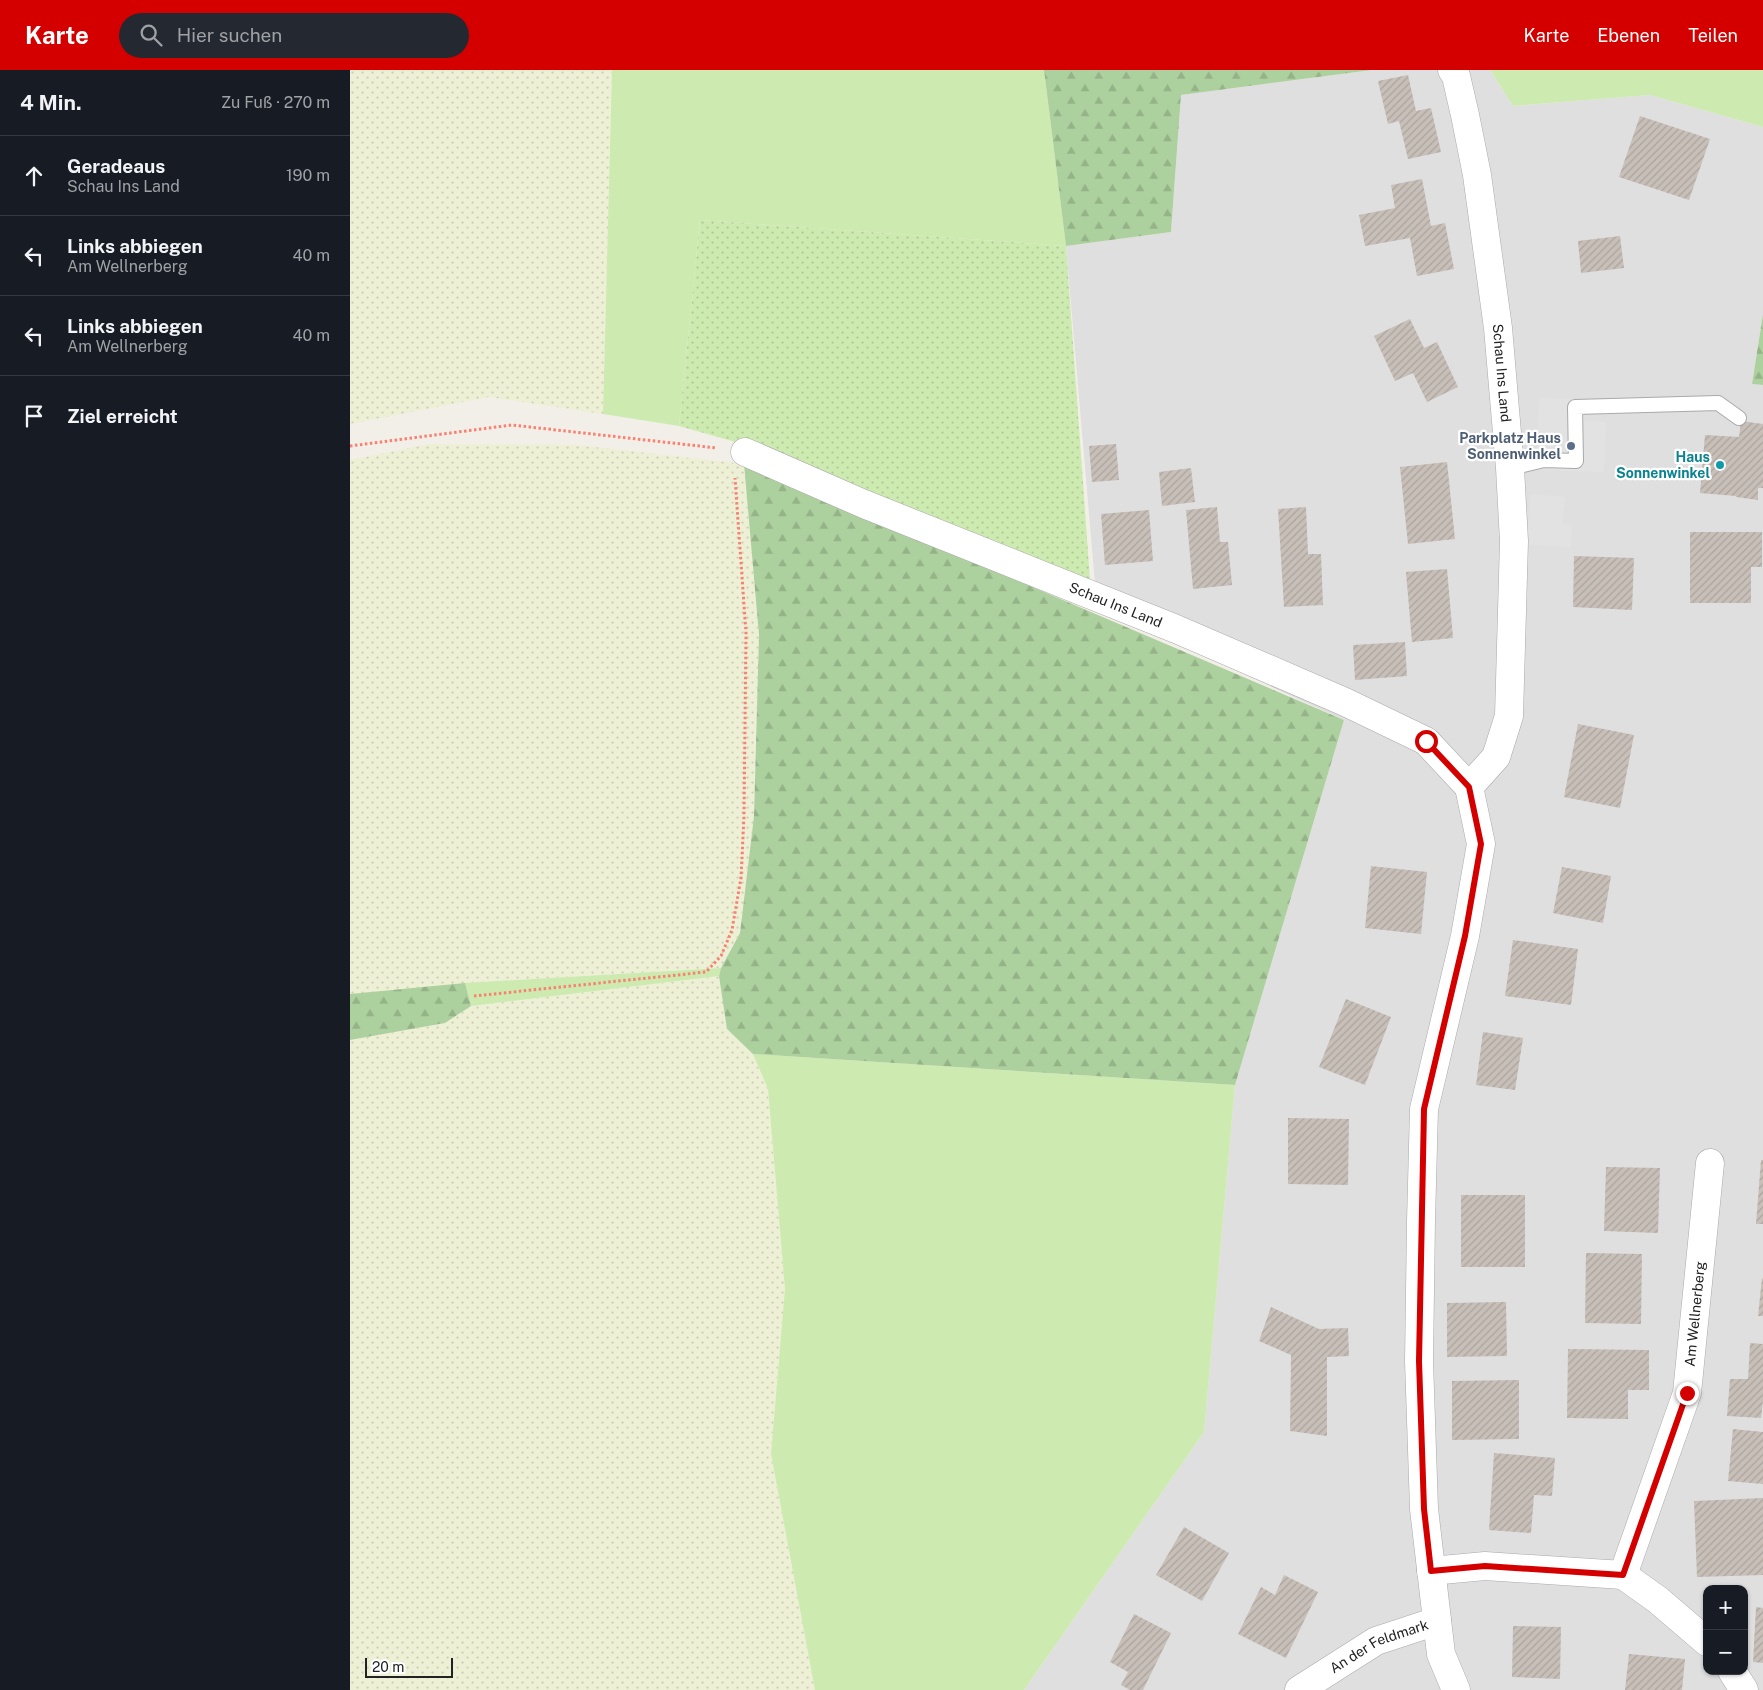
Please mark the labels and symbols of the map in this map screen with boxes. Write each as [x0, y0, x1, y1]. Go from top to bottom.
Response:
street label: Schau Ins Land [1490, 323, 1514, 423]
place label: Parkplatz Haus Sonnenwinkel [1459, 430, 1561, 462]
marker: Parkplatz Haus Sonnenwinkel [1565, 440, 1577, 452]
place label: Haus Sonnenwinkel [1616, 449, 1710, 481]
marker: Haus Sonnenwinkel [1714, 459, 1726, 471]
street label: Schau Ins Land [1067, 579, 1165, 631]
route start [1415, 730, 1438, 753]
street label: Am Wellnerberg [1682, 1260, 1708, 1367]
route end [1676, 1382, 1699, 1405]
street label: An der Feldmark [1327, 1616, 1431, 1676]
scale bar [365, 1655, 452, 1678]

